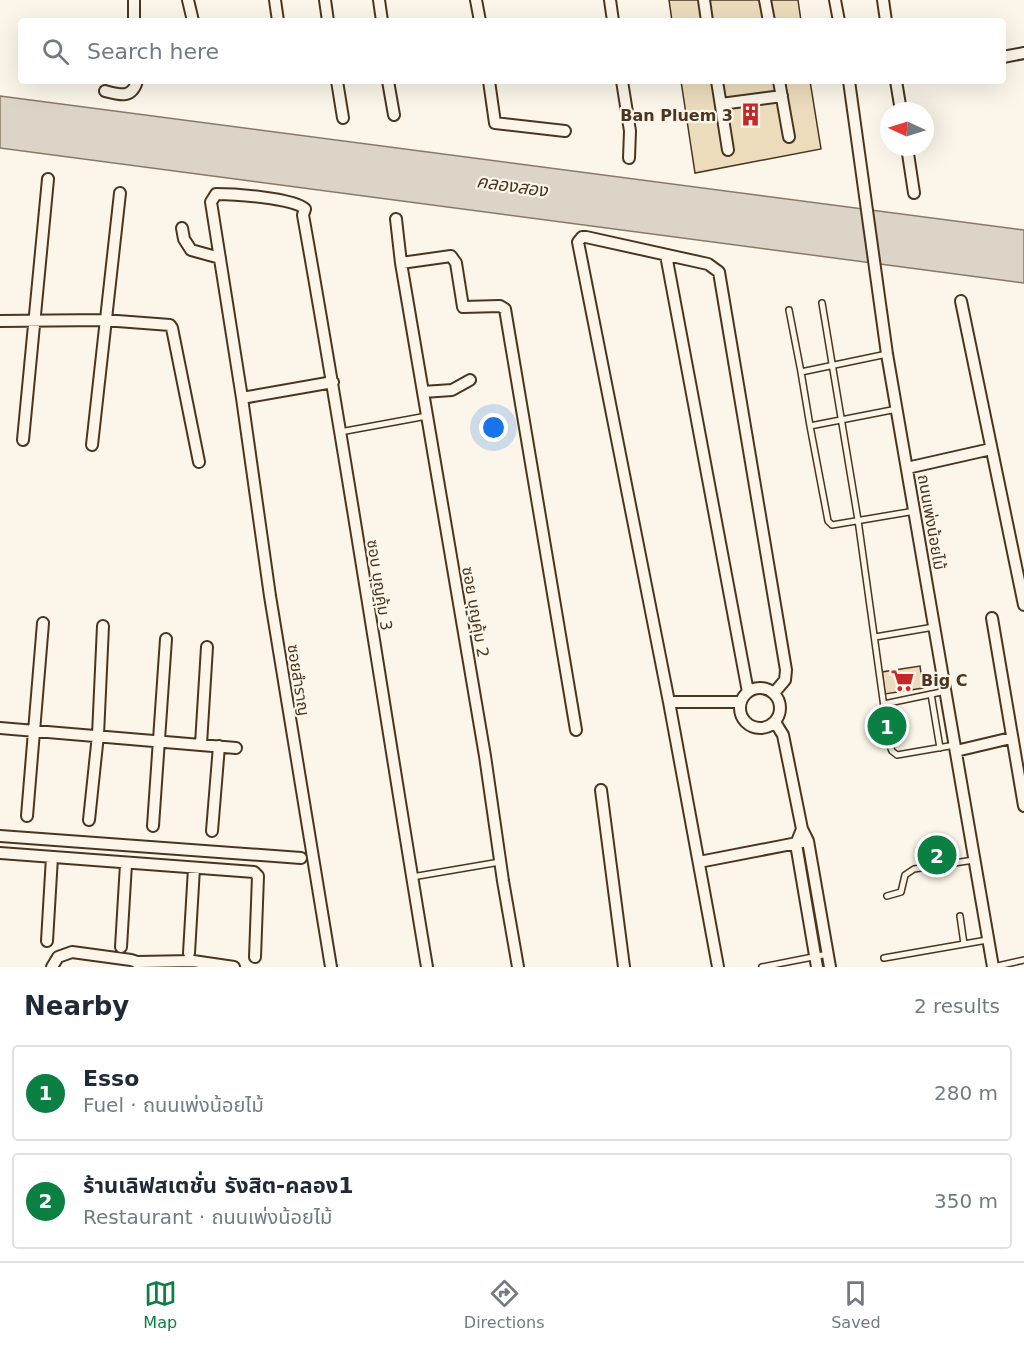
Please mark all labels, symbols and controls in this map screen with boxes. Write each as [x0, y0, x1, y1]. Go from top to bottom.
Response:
search box [18, 18, 1006, 84]
icon: search [39, 35, 72, 68]
text: Search here [87, 39, 219, 64]
building icon: Ban Pluem 3 [738, 102, 764, 128]
north arrow [880, 102, 934, 156]
place label: Ban Pluem 3 [620, 106, 733, 125]
water label: คลองสอง [475, 170, 550, 201]
your location [479, 413, 508, 442]
street label: ถนนเพ่งน้อยไม้ [914, 473, 949, 571]
street label: ซอบ บุญคุ้ม 3 [363, 538, 396, 632]
street label: ซอย บุญคุ้ม 2 [458, 565, 493, 659]
street label: ซอยสำราญ [283, 643, 314, 717]
supermarket icon: Big C [890, 667, 916, 693]
place label: Big C [921, 671, 967, 690]
pin: 1 [868, 704, 906, 748]
pin: 2 [918, 832, 956, 878]
text: Nearby [24, 991, 129, 1021]
text: 2 results [914, 994, 1000, 1018]
text: Esso [83, 1066, 139, 1091]
text: 1 [39, 1081, 52, 1105]
text: 280 m [934, 1081, 998, 1105]
text: Fuel · ถนนเพ่งน้อยไม้ [83, 1093, 264, 1117]
text: ร้านเลิฟสเตชั่น รังสิต-คลอง1 [83, 1173, 354, 1198]
text: 2 [39, 1189, 52, 1213]
text: 350 m [934, 1189, 998, 1213]
text: Restaurant · ถนนเพ่งน้อยไม้ [83, 1205, 332, 1229]
tab: Map [143, 1277, 177, 1332]
tab: Directions [464, 1277, 544, 1332]
tab: Saved [831, 1277, 881, 1332]

